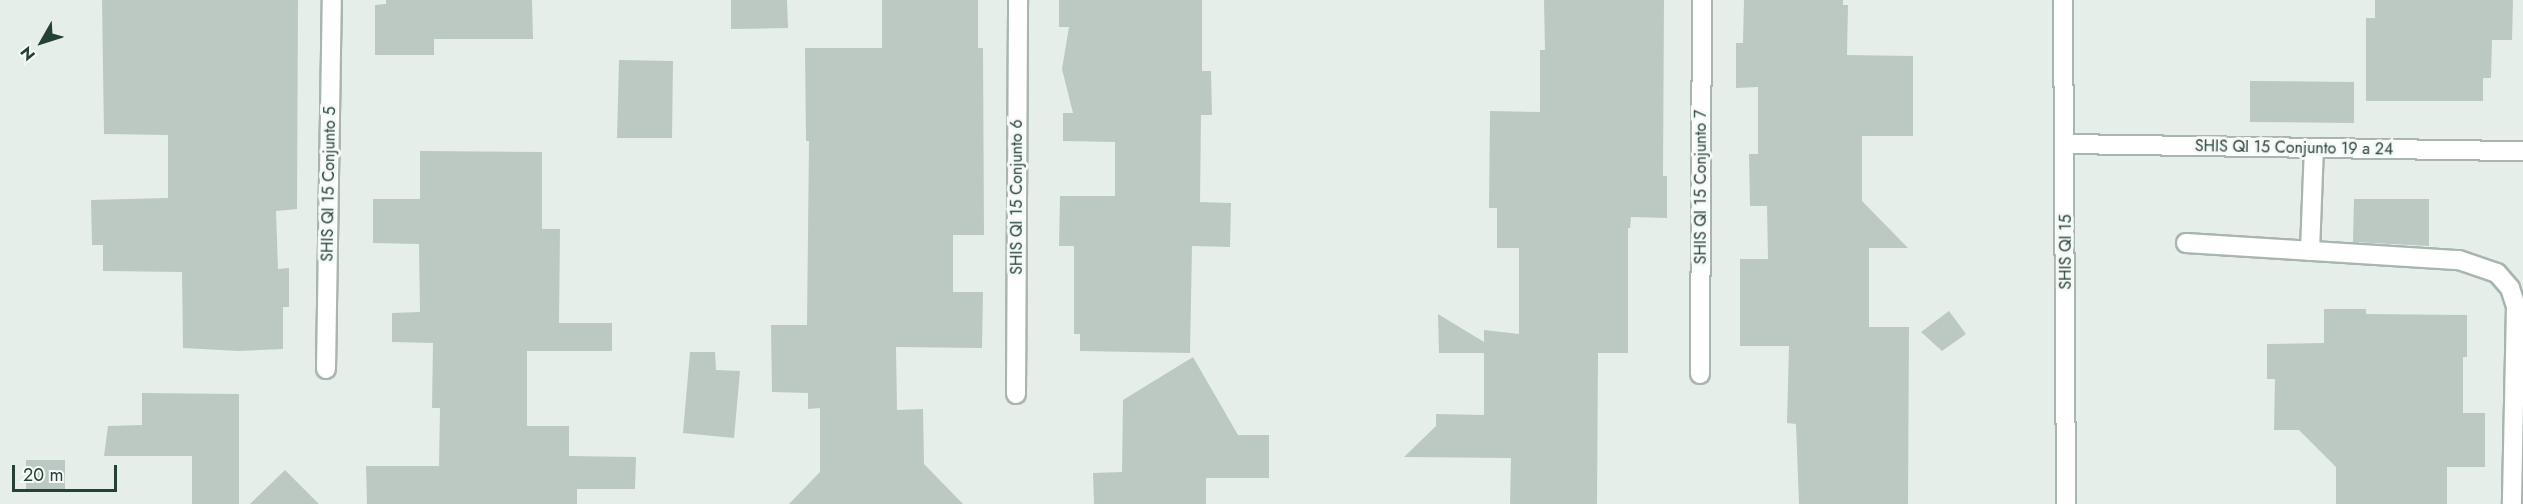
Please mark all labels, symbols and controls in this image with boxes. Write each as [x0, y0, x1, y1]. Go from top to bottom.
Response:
north arrow [12, 12, 72, 72]
text: N [15, 41, 41, 66]
street label: SHIS QI 15 Conjunto 5 [318, 106, 340, 262]
street label: SHIS QI 15 Conjunto 7 [1691, 110, 1711, 264]
street label: SHIS QI 15 Conjunto 6 [1007, 119, 1027, 275]
street label: SHIS QI 15 Conjunto 19 a 24 [2195, 137, 2393, 159]
street label: SHIS QI 15 [2056, 214, 2076, 290]
scale bar [15, 453, 120, 491]
text: 20 m [23, 462, 63, 488]

